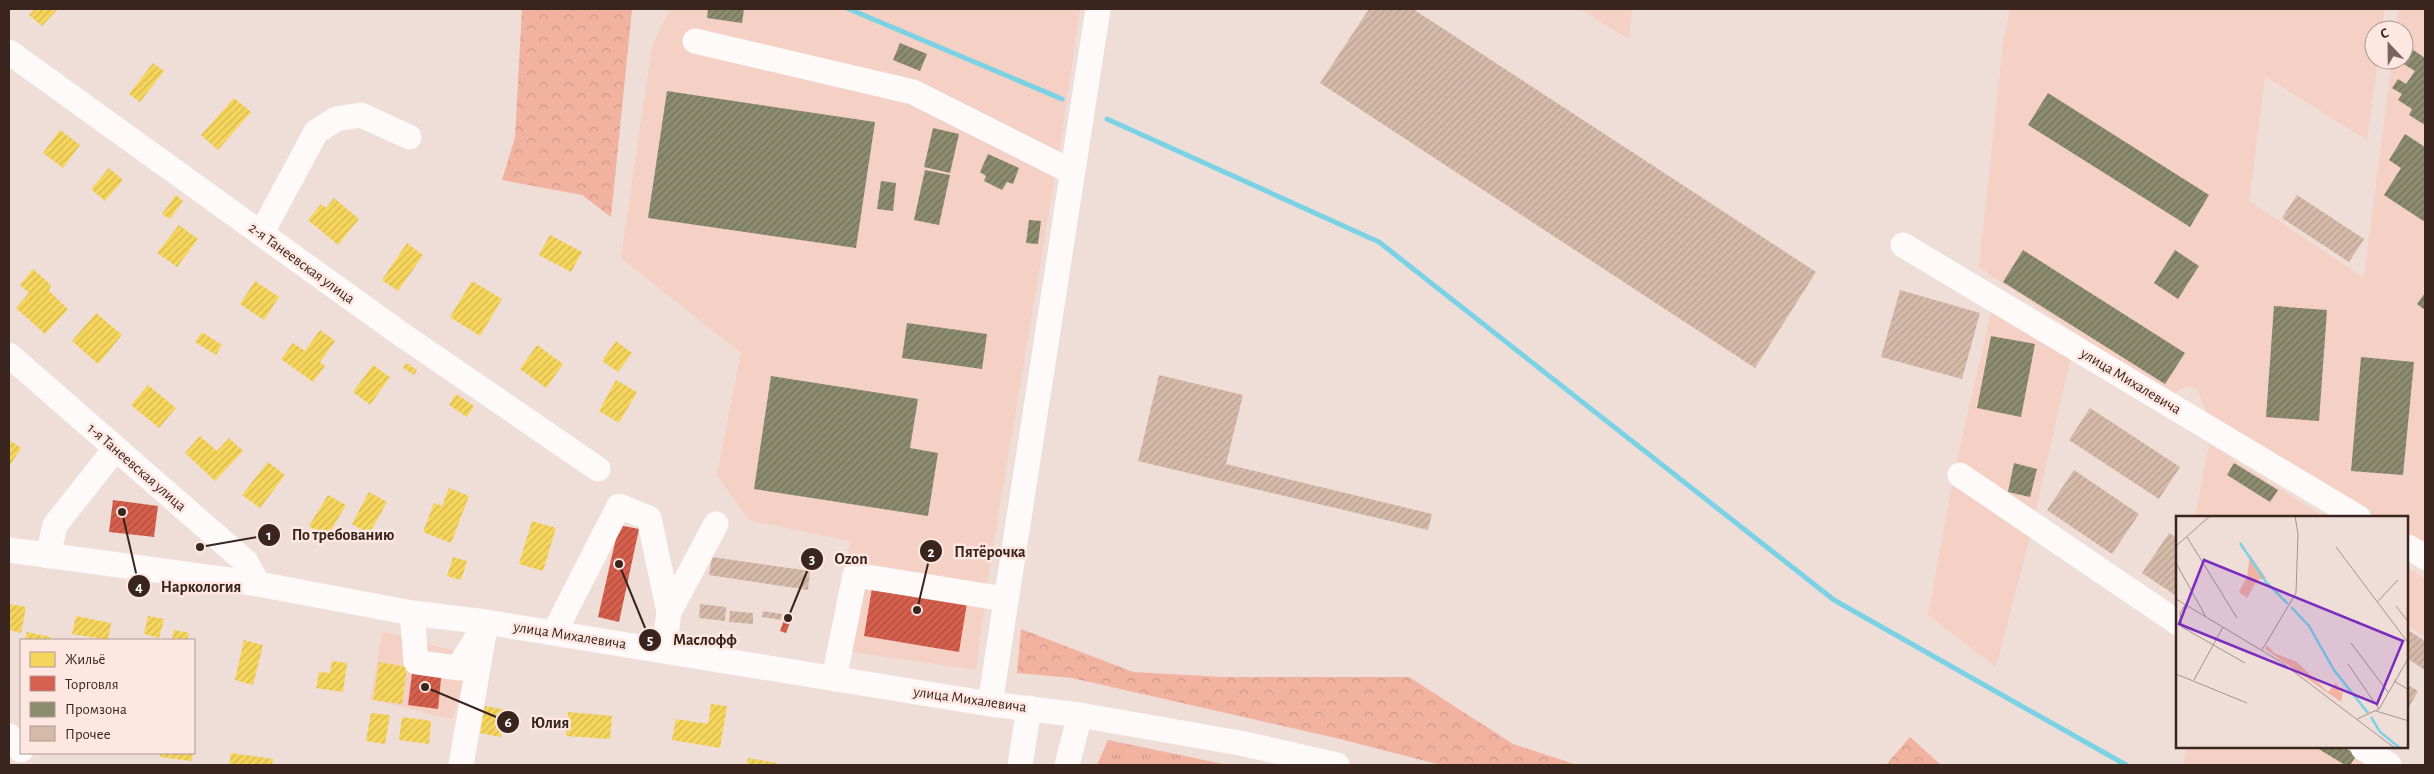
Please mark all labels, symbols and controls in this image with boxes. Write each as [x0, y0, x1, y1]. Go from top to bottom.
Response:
north arrow [2364, 20, 2414, 70]
text: С [2378, 26, 2391, 42]
street label: 2-я Танеевская улица [246, 220, 357, 307]
street label: улица Михалевича [2077, 345, 2184, 417]
street label: 1-я Танеевская улица [85, 421, 189, 514]
inset map [2176, 516, 2409, 749]
callout: По требованию [256, 519, 404, 550]
text: По требованию [292, 527, 394, 543]
text: 1 [266, 528, 272, 543]
callout: Пятёрочка [919, 536, 1035, 567]
callout: Ozon [800, 543, 878, 574]
text: Пятёрочка [954, 544, 1026, 560]
text: 2 [927, 545, 935, 560]
text: Ozon [834, 551, 868, 567]
text: 3 [809, 552, 815, 567]
callout: Наркология [126, 571, 251, 602]
text: Наркология [161, 579, 241, 595]
text: 4 [135, 580, 143, 595]
street label: улица Михалевича [511, 619, 628, 652]
callout: Маслофф [638, 624, 747, 655]
text: Маслофф [673, 632, 737, 648]
text: 5 [647, 633, 653, 648]
legend [20, 639, 195, 754]
text: Жильё [65, 652, 105, 667]
text: Торговля [65, 677, 119, 692]
street label: улица Михалевича [911, 684, 1028, 715]
text: Промзона [65, 702, 127, 717]
callout: Юлия [496, 707, 580, 738]
text: 6 [504, 715, 512, 730]
text: Юлия [531, 715, 569, 731]
text: Прочее [65, 727, 111, 742]

